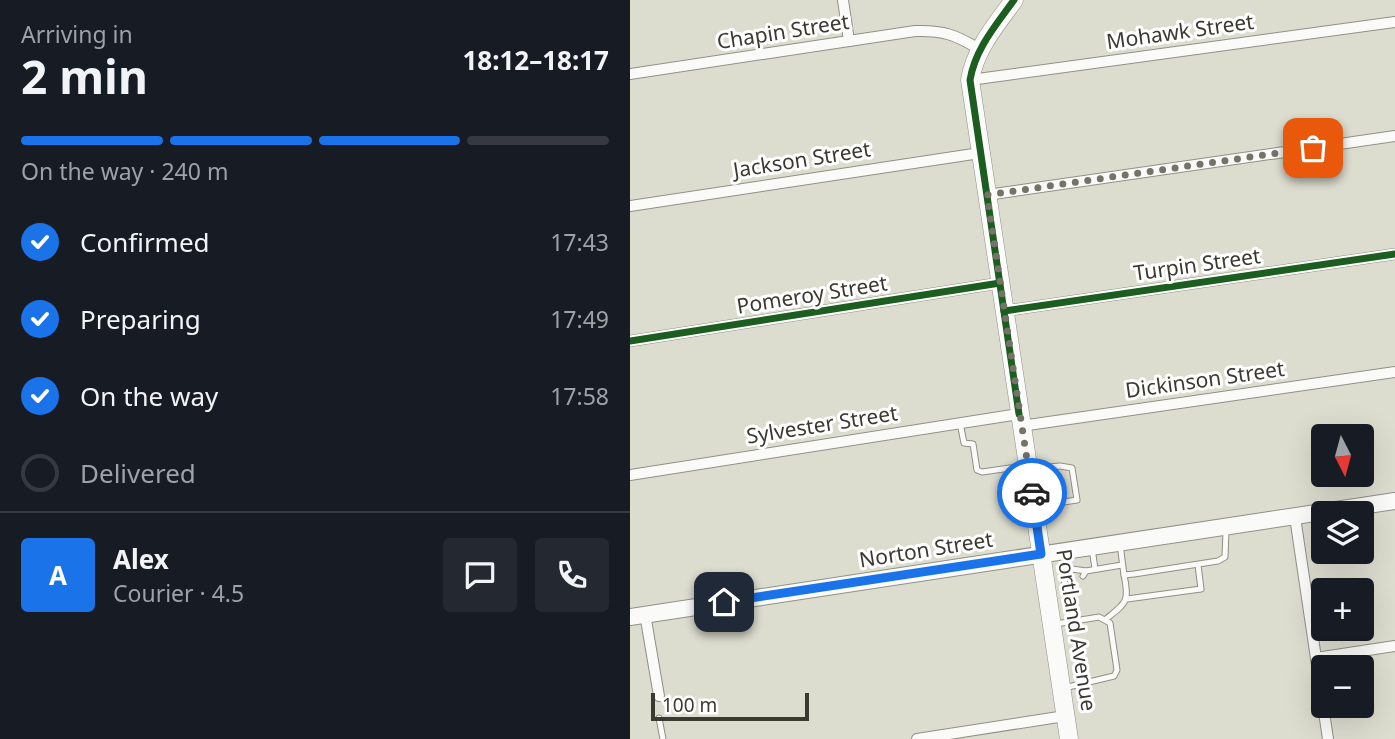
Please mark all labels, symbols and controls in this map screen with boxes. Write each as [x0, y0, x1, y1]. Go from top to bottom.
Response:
street label: Chapin Street [715, 7, 851, 55]
street label: Mohawk Street [1104, 7, 1256, 55]
text: Arriving in [21, 18, 133, 50]
text: 18:12–18:17 [462, 42, 609, 78]
text: 2 min [21, 45, 148, 107]
pin [1283, 118, 1343, 178]
icon: bag [1294, 129, 1332, 167]
street label: Jackson Street [729, 134, 873, 184]
text: On the way · 240 m [21, 155, 228, 187]
icon: check [21, 223, 59, 261]
text: Confirmed [80, 224, 210, 260]
text: 17:43 [550, 226, 609, 258]
street label: Turpin Street [1132, 241, 1262, 287]
street label: Pomeroy Street [734, 268, 890, 320]
icon: check [21, 300, 59, 338]
text: Preparing [80, 301, 201, 337]
text: 17:49 [550, 303, 609, 335]
street label: Dickinson Street [1124, 354, 1287, 404]
icon: check [21, 377, 59, 415]
text: On the way [80, 378, 218, 414]
text: 17:58 [550, 380, 609, 412]
street label: Sylvester Street [744, 398, 900, 450]
north arrow [1311, 424, 1374, 486]
map controls [1311, 424, 1374, 718]
text: Delivered [80, 455, 196, 491]
courier [997, 458, 1067, 528]
icon: car [1013, 474, 1051, 512]
button: layers [1311, 501, 1374, 564]
street label: Norton Street [857, 525, 995, 573]
button: chat [443, 538, 517, 612]
button: phone [535, 538, 609, 612]
text: Alex [113, 541, 169, 577]
street label: Portland Avenue [1050, 547, 1104, 713]
text: A [49, 557, 67, 593]
pin [694, 572, 754, 632]
text: Courier · 4.5 [113, 577, 244, 609]
button: + [1311, 578, 1374, 641]
icon: home [705, 583, 743, 621]
button: − [1311, 655, 1374, 718]
scale bar [651, 690, 808, 722]
text: 100 m [662, 692, 717, 718]

